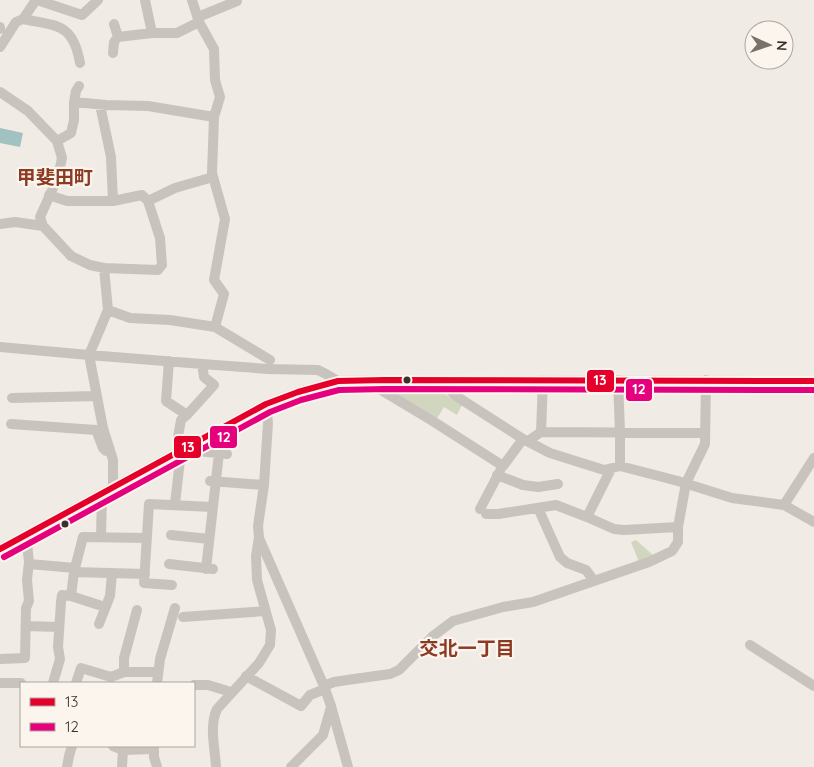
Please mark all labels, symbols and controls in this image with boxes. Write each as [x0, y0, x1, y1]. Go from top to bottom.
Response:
north arrow [744, 20, 794, 70]
text: N [773, 40, 791, 51]
district label: 甲斐田町 [17, 165, 93, 189]
line badge: 13 [586, 369, 615, 393]
text: 13 [594, 371, 606, 389]
unlabelled marker [402, 375, 412, 385]
line badge: 12 [625, 378, 653, 402]
text: 12 [632, 380, 646, 398]
line badge: 12 [209, 425, 238, 449]
text: 12 [217, 428, 231, 446]
line badge: 13 [173, 435, 202, 459]
text: 13 [182, 438, 194, 456]
unlabelled marker [60, 519, 70, 529]
district label: 交北一丁目 [419, 636, 515, 660]
legend [20, 682, 195, 747]
text: 13 [65, 692, 79, 711]
text: 12 [65, 717, 79, 736]

